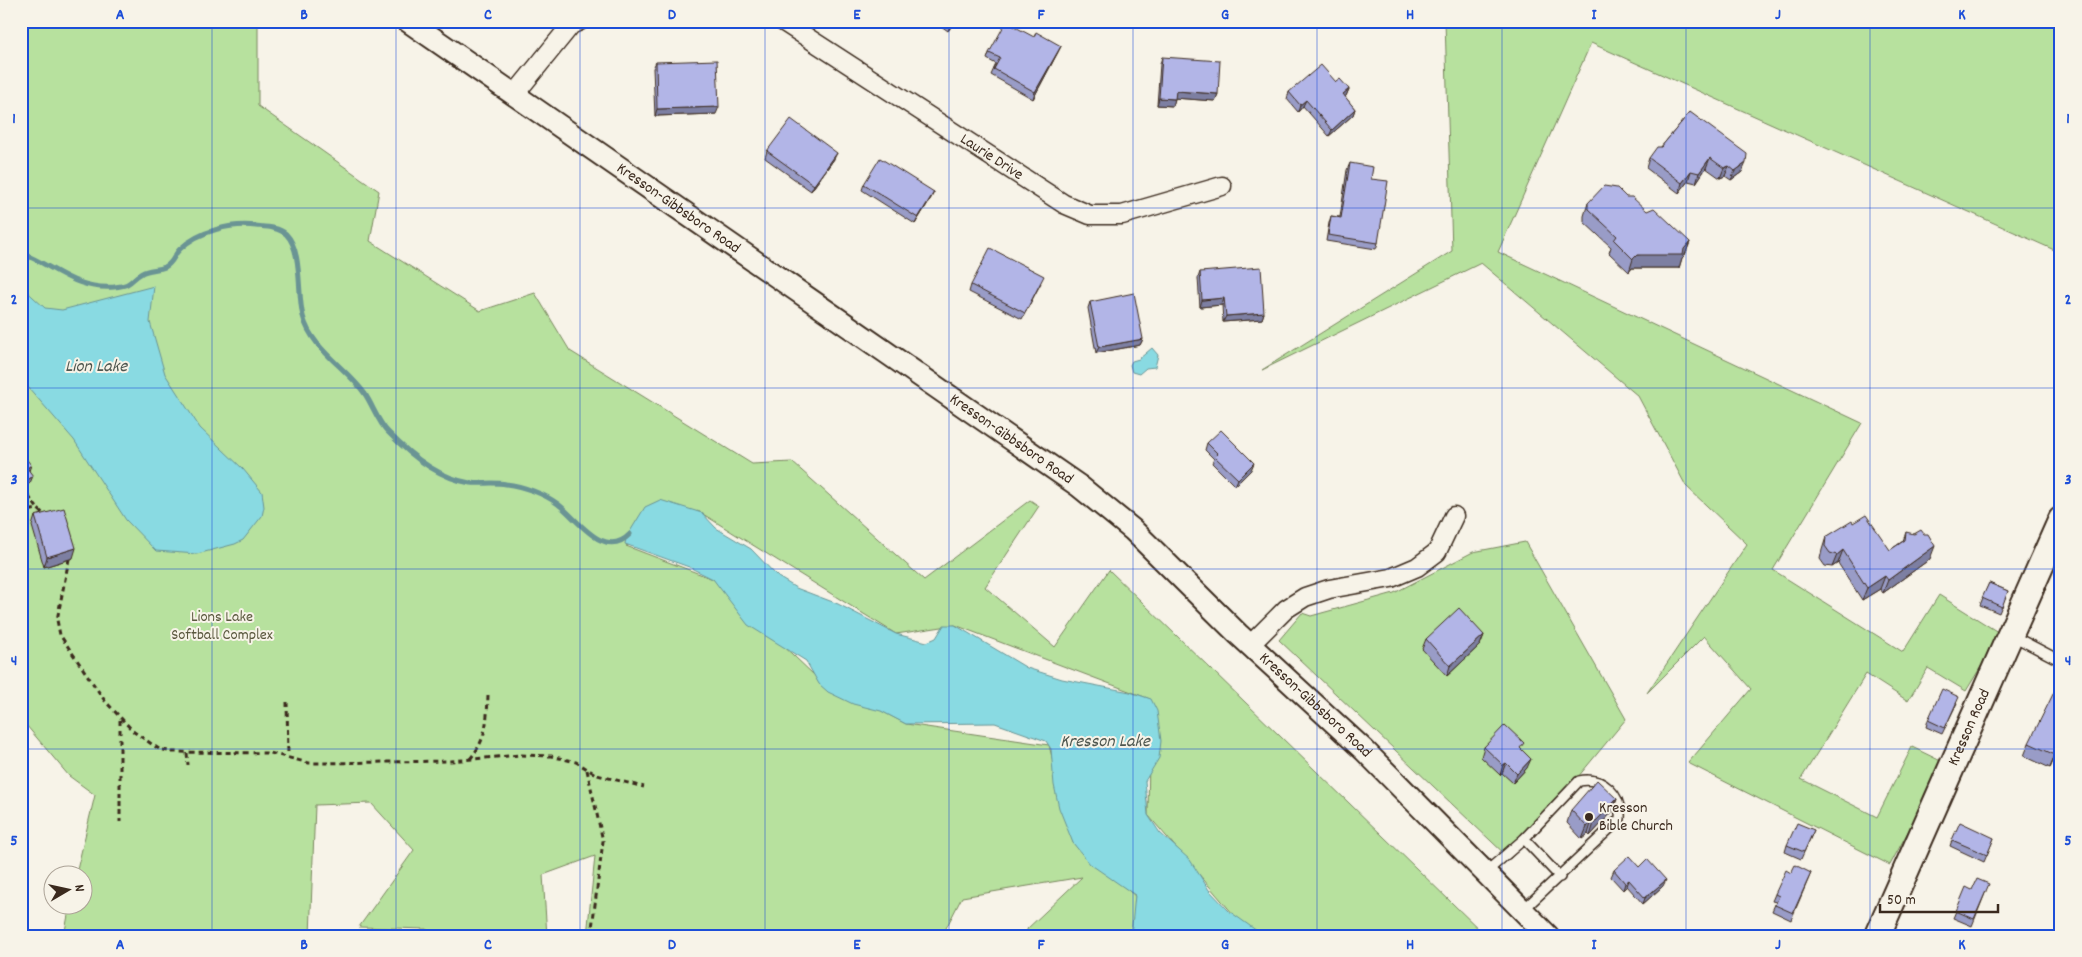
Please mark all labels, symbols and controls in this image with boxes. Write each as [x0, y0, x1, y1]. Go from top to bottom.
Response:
text: A [116, 4, 125, 27]
text: B [300, 4, 308, 27]
text: C [484, 4, 492, 27]
text: D [668, 4, 677, 27]
text: E [853, 4, 861, 27]
text: F [1037, 4, 1045, 27]
text: G [1221, 4, 1229, 27]
text: H [1406, 4, 1414, 27]
text: I [1592, 4, 1598, 27]
text: J [1775, 4, 1781, 27]
text: K [1958, 4, 1966, 27]
text: 1 [12, 108, 16, 131]
text: 1 [2066, 108, 2070, 131]
street label: Laurie Drive [955, 128, 1028, 186]
street label: Kresson-Gibbsboro Road [612, 157, 745, 260]
text: 2 [11, 289, 18, 312]
text: 2 [2065, 289, 2072, 312]
water label: Lion Lake [65, 355, 128, 380]
street label: Kresson-Gibbsboro Road [945, 388, 1078, 490]
text: 3 [10, 469, 18, 492]
text: 3 [2064, 469, 2072, 492]
park label: Lions Lake Softball Complex [171, 606, 273, 647]
street label: Kresson-Gibbsboro Road [1254, 647, 1377, 763]
text: 4 [11, 650, 17, 673]
text: 4 [2065, 650, 2071, 673]
street label: Kresson Road [1942, 685, 1996, 770]
water label: Kresson Lake [1060, 730, 1151, 755]
place label: Kresson Bible Church [1599, 797, 1673, 838]
marker: Kresson Bible Church [1583, 811, 1595, 823]
text: 5 [10, 830, 18, 853]
text: 5 [2064, 830, 2072, 853]
north arrow [42, 864, 92, 914]
scale bar [1880, 882, 1997, 914]
text: N [68, 883, 89, 893]
text: 50 m [1887, 890, 1916, 912]
text: A [116, 934, 125, 957]
text: B [300, 934, 308, 957]
text: C [484, 934, 492, 957]
text: D [668, 934, 677, 957]
text: E [853, 934, 861, 957]
text: F [1037, 934, 1045, 957]
text: G [1221, 934, 1229, 957]
text: H [1406, 934, 1414, 957]
text: I [1592, 934, 1598, 957]
text: J [1775, 934, 1781, 957]
text: K [1958, 934, 1966, 957]

